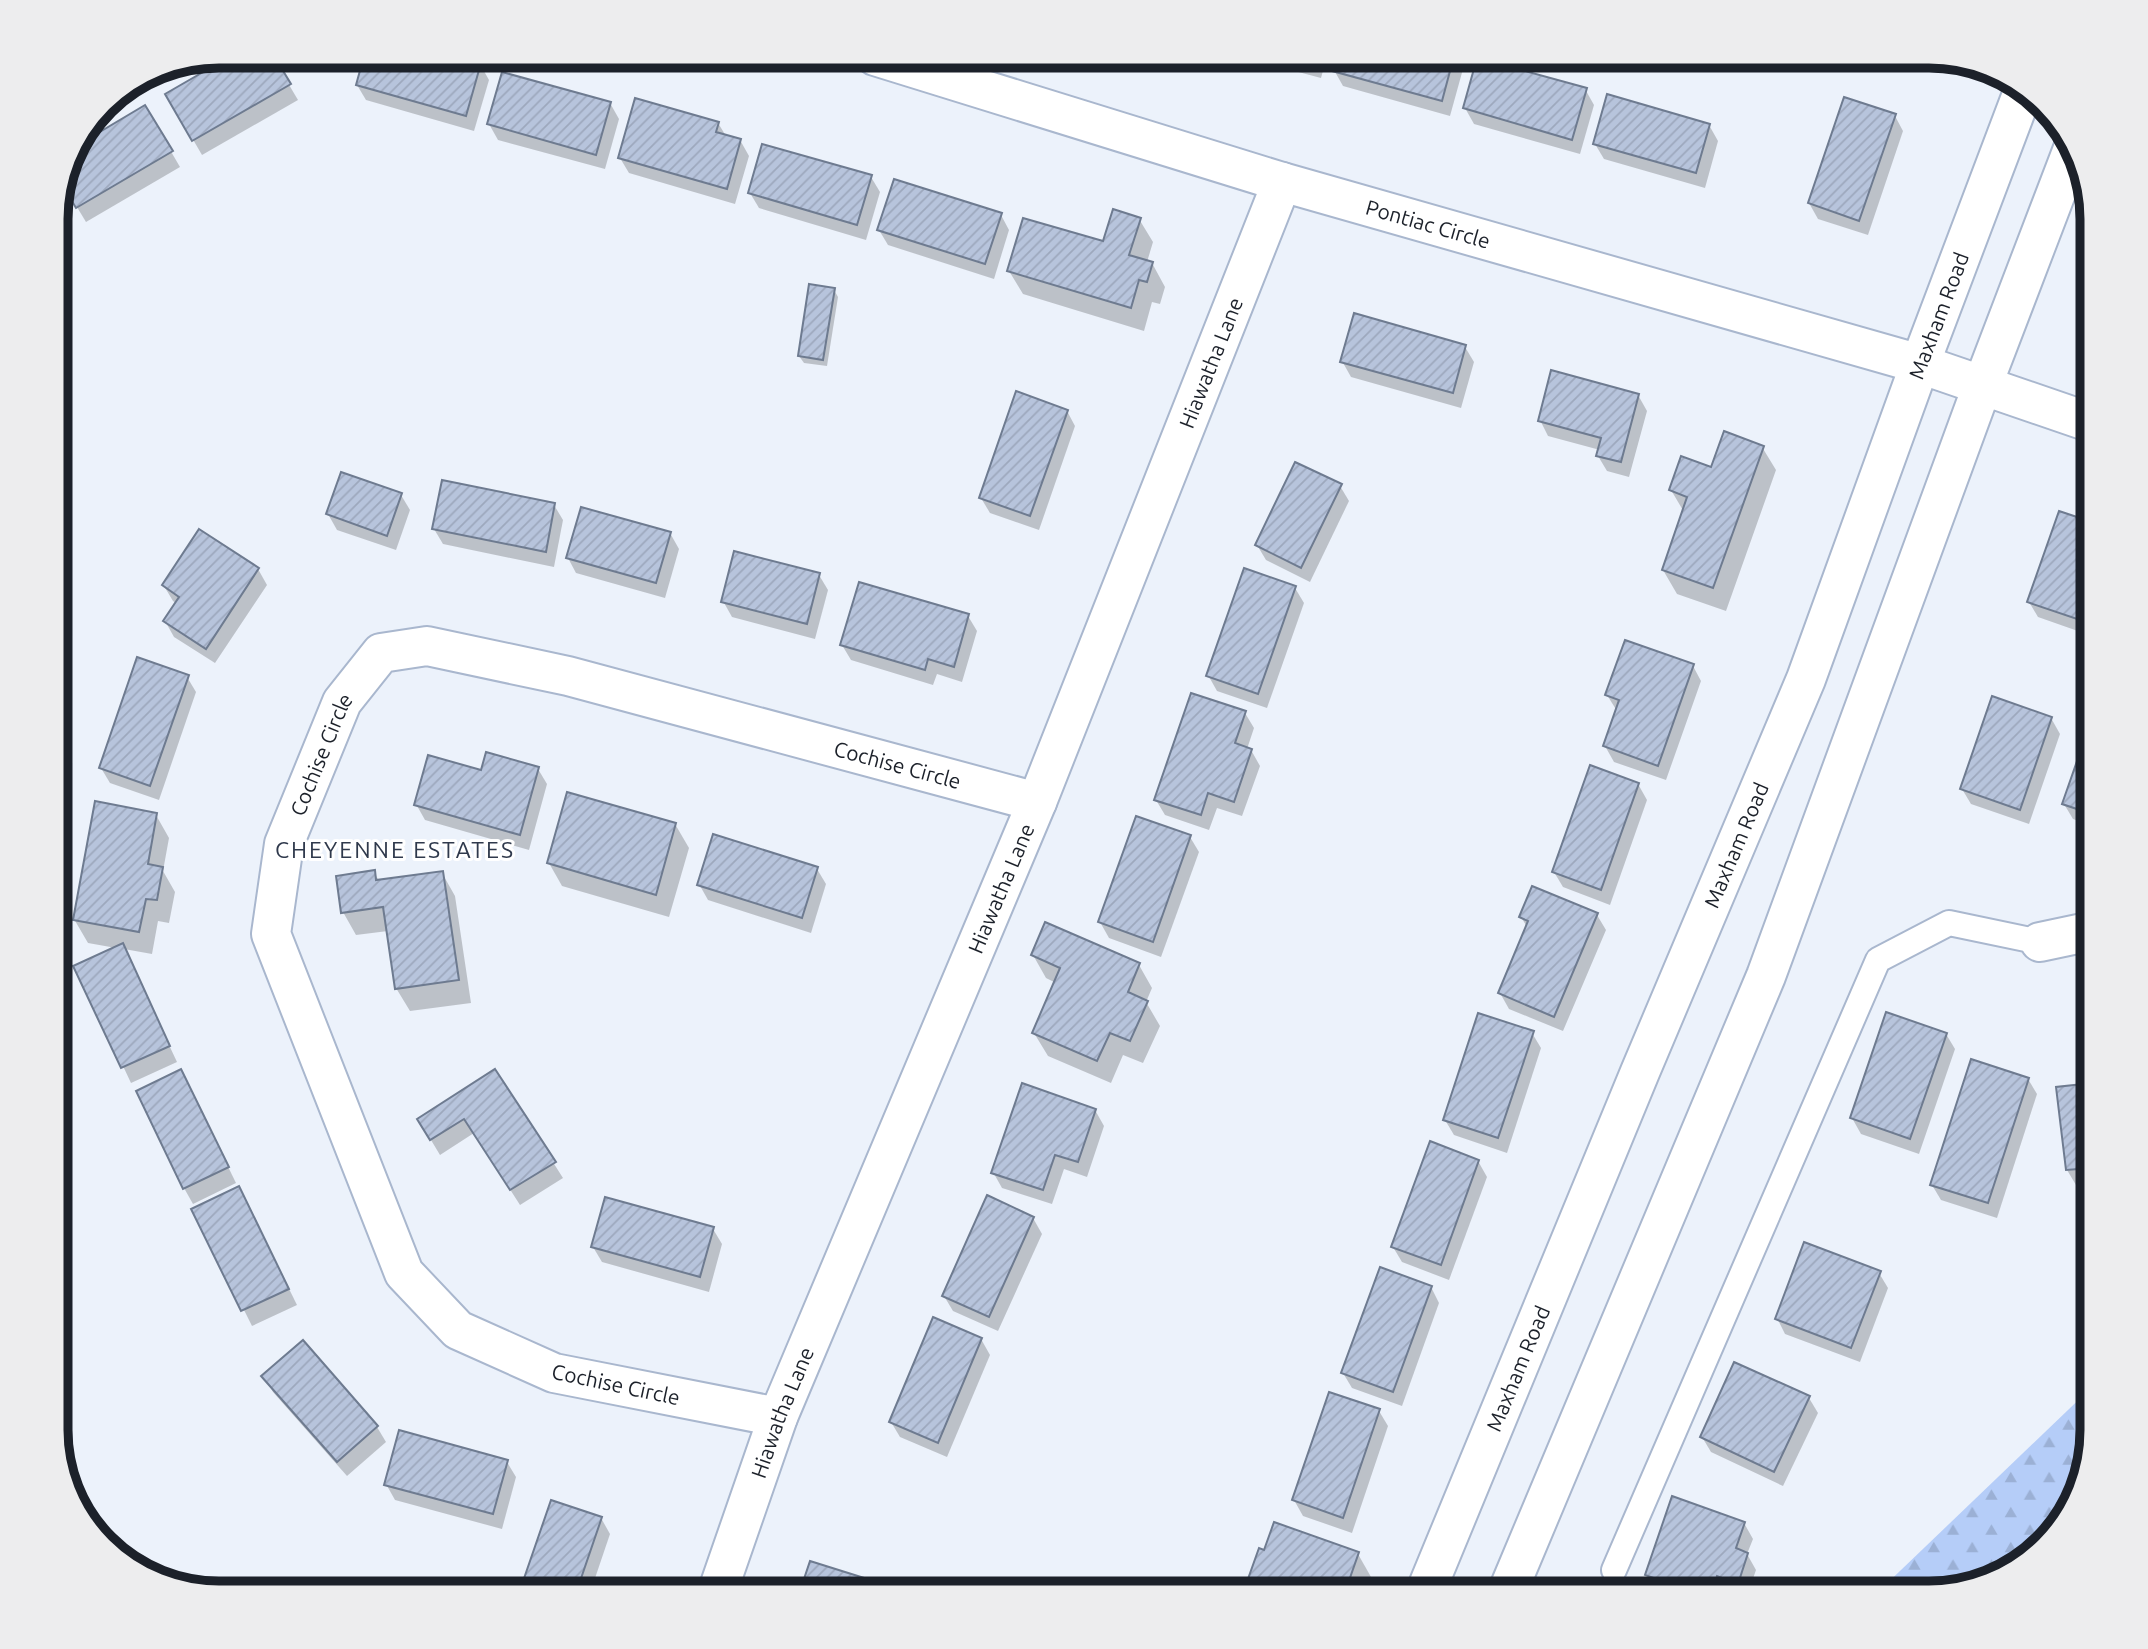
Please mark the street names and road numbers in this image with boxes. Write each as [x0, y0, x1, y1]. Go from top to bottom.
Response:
street label: Pontiac Circle [1363, 195, 1493, 253]
street label: Maxham Road [1904, 249, 1973, 382]
street label: Hiawatha Lane [1174, 294, 1247, 432]
street label: Cochise Circle [285, 688, 357, 819]
street label: Cochise Circle [831, 736, 964, 793]
street label: Maxham Road [1699, 779, 1773, 911]
street label: Hiawatha Lane [963, 820, 1039, 957]
street label: Maxham Road [1481, 1302, 1554, 1435]
street label: Hiawatha Lane [746, 1343, 818, 1481]
street label: Cochise Circle [550, 1359, 682, 1409]

